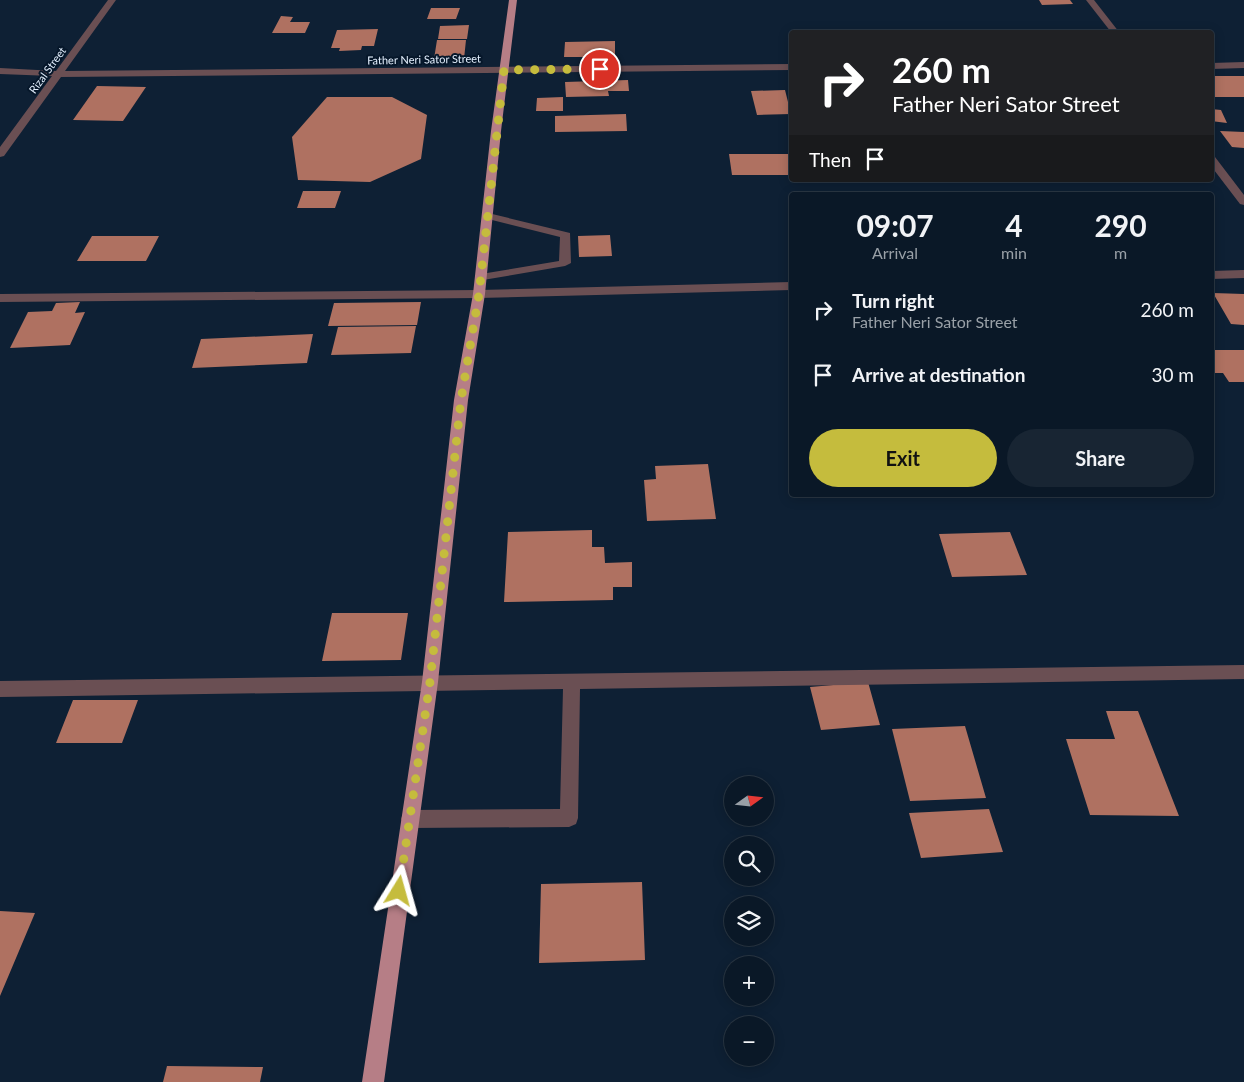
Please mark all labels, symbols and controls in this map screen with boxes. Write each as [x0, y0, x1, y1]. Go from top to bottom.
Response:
street label: Rizal Street [26, 44, 68, 96]
pin [579, 48, 621, 90]
text: 260 m [892, 48, 991, 90]
icon: right [809, 50, 874, 115]
street label: Father Neri Sator Street [367, 52, 481, 66]
icon: arrive [586, 55, 614, 83]
text: Father Neri Sator Street [892, 90, 1120, 117]
icon: arrive [861, 145, 889, 173]
text: Then [809, 148, 851, 171]
text: 09:07 [856, 207, 934, 243]
text: 4 [1005, 207, 1023, 243]
text: 290 [1094, 207, 1147, 243]
text: Arrival [872, 243, 918, 262]
text: min [1001, 243, 1027, 262]
text: m [1114, 243, 1127, 262]
text: Turn right [852, 289, 934, 312]
icon: right [809, 296, 837, 324]
text: 260 m [1140, 298, 1194, 321]
text: Father Neri Sator Street [852, 312, 1018, 331]
icon: arrive [809, 361, 837, 389]
text: Arrive at destination [852, 363, 1025, 386]
text: 30 m [1151, 363, 1194, 386]
button: Exit [809, 429, 997, 487]
button: Share [1007, 429, 1194, 487]
north arrow [724, 776, 774, 826]
map controls [724, 776, 774, 1066]
button: search [724, 836, 774, 886]
position arrow [372, 864, 424, 916]
button: layers [724, 896, 774, 946]
button: + [724, 956, 774, 1006]
button: − [724, 1016, 774, 1066]

